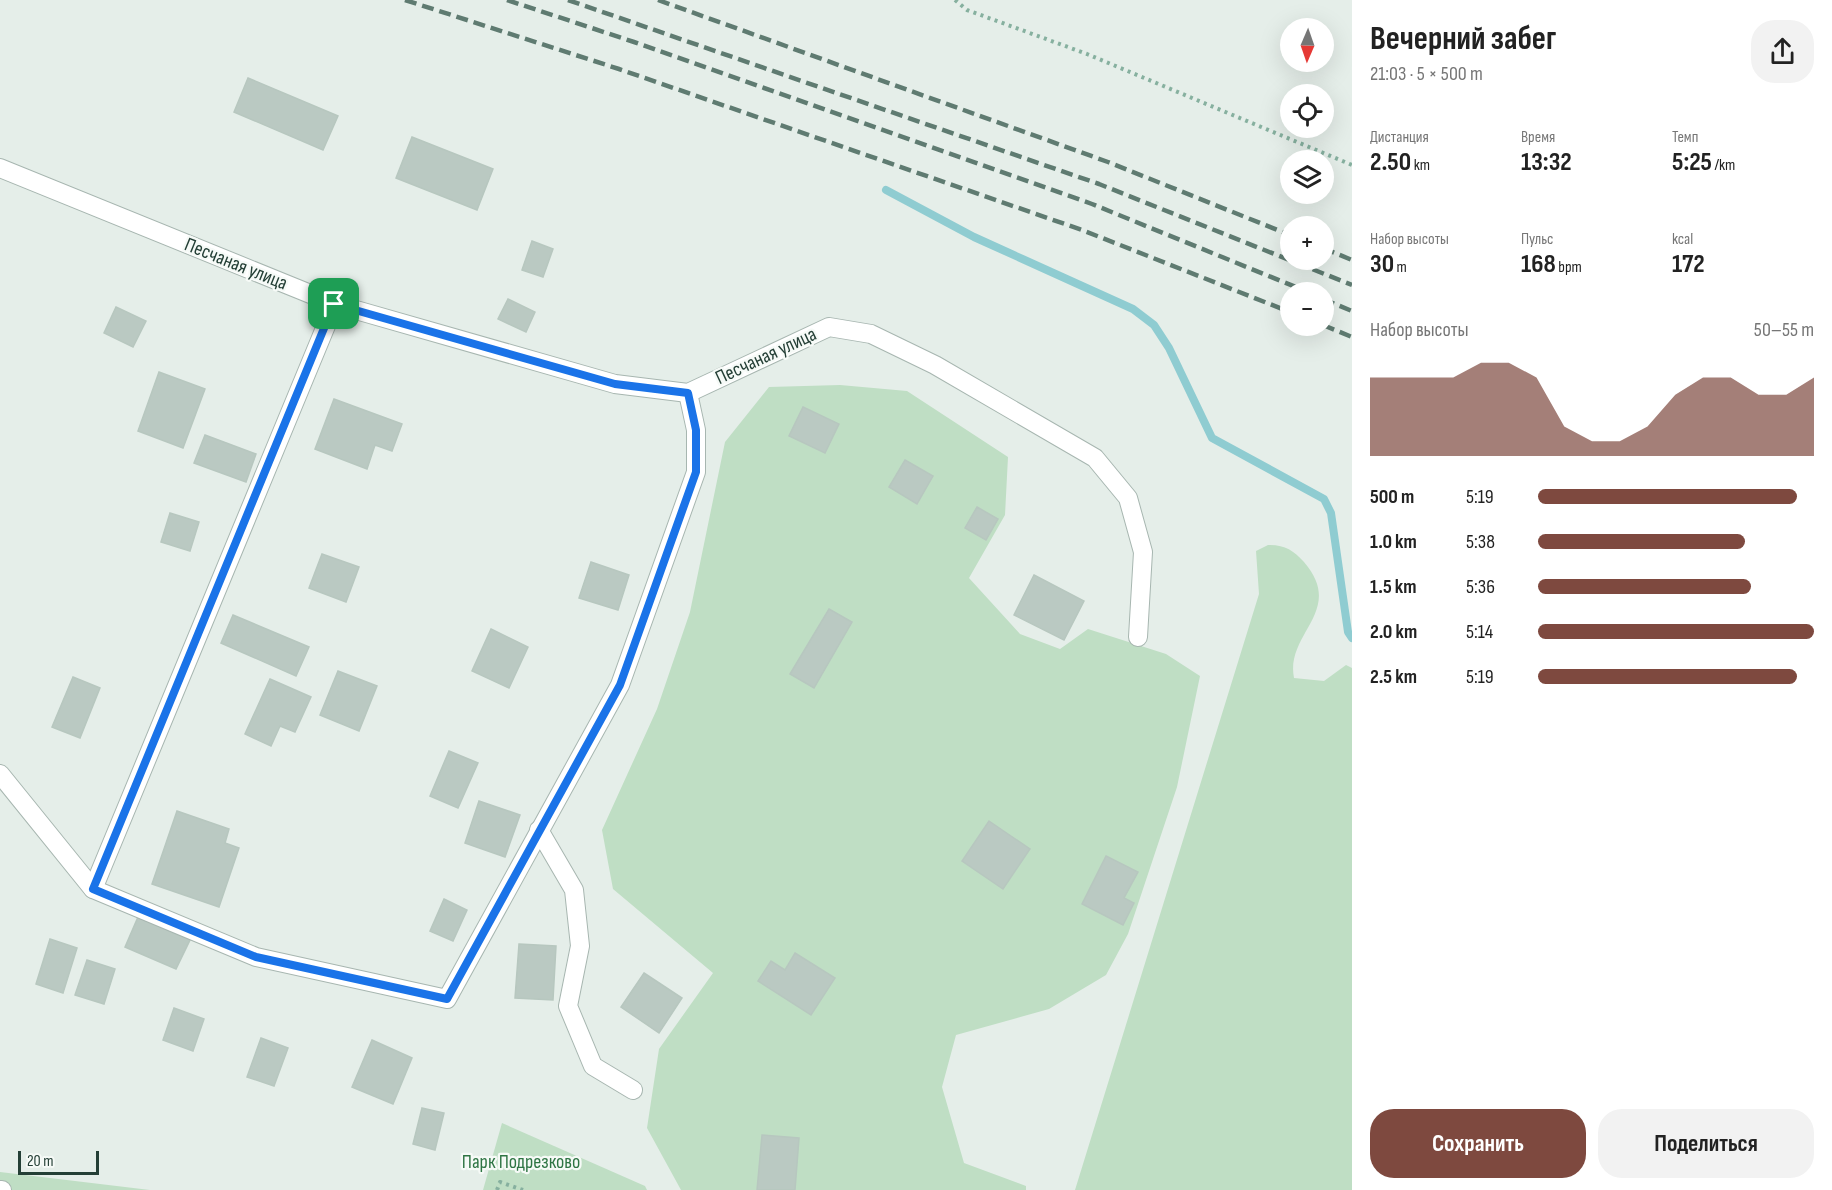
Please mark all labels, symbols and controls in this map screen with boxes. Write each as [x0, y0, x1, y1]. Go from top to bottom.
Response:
north arrow [1280, 18, 1334, 72]
map controls [1280, 18, 1334, 336]
text: Вечерний забег [1370, 19, 1556, 59]
button: share [1751, 20, 1814, 83]
text: 21:03 · 5 × 500 m [1370, 62, 1483, 86]
button: locate [1280, 84, 1334, 138]
text: Дистанция [1370, 128, 1429, 147]
text: Время [1521, 128, 1555, 147]
text: Темп [1672, 128, 1698, 147]
text: 2.50 [1370, 147, 1411, 178]
text: 13:32 [1521, 147, 1572, 178]
text: 5:25 [1672, 147, 1712, 178]
button: layers [1280, 150, 1334, 204]
text: km [1411, 156, 1430, 175]
text: /km [1712, 156, 1735, 175]
button: + [1280, 216, 1334, 270]
text: Набор высоты [1370, 230, 1449, 249]
text: Пульс [1521, 230, 1554, 249]
text: kcal [1672, 230, 1693, 249]
street label: Песчаная улица [181, 233, 291, 295]
text: 30 [1370, 249, 1394, 280]
text: 168 [1521, 249, 1556, 280]
text: 172 [1672, 249, 1705, 280]
text: m [1394, 258, 1407, 277]
text: bpm [1556, 258, 1582, 277]
pin [308, 278, 359, 329]
button: − [1280, 282, 1334, 336]
icon: arrive [317, 287, 350, 320]
text: Набор высоты [1370, 318, 1469, 342]
text: 50–55 m [1754, 318, 1814, 342]
street label: Песчаная улица [712, 322, 820, 390]
text: 500 m [1370, 485, 1414, 509]
text: 5:19 [1466, 485, 1494, 509]
text: 1.0 km [1370, 530, 1417, 554]
text: 5:38 [1466, 530, 1495, 554]
text: 1.5 km [1370, 575, 1416, 599]
text: 5:36 [1466, 575, 1495, 599]
text: 2.0 km [1370, 620, 1417, 644]
text: 5:14 [1466, 620, 1493, 644]
text: 2.5 km [1370, 665, 1417, 689]
text: 5:19 [1466, 665, 1494, 689]
button: Сохранить [1370, 1109, 1586, 1178]
button: Поделиться [1598, 1109, 1814, 1178]
scale bar [18, 1148, 99, 1176]
park label: Парк Подрезково [462, 1150, 580, 1174]
text: 20 m [27, 1152, 54, 1171]

